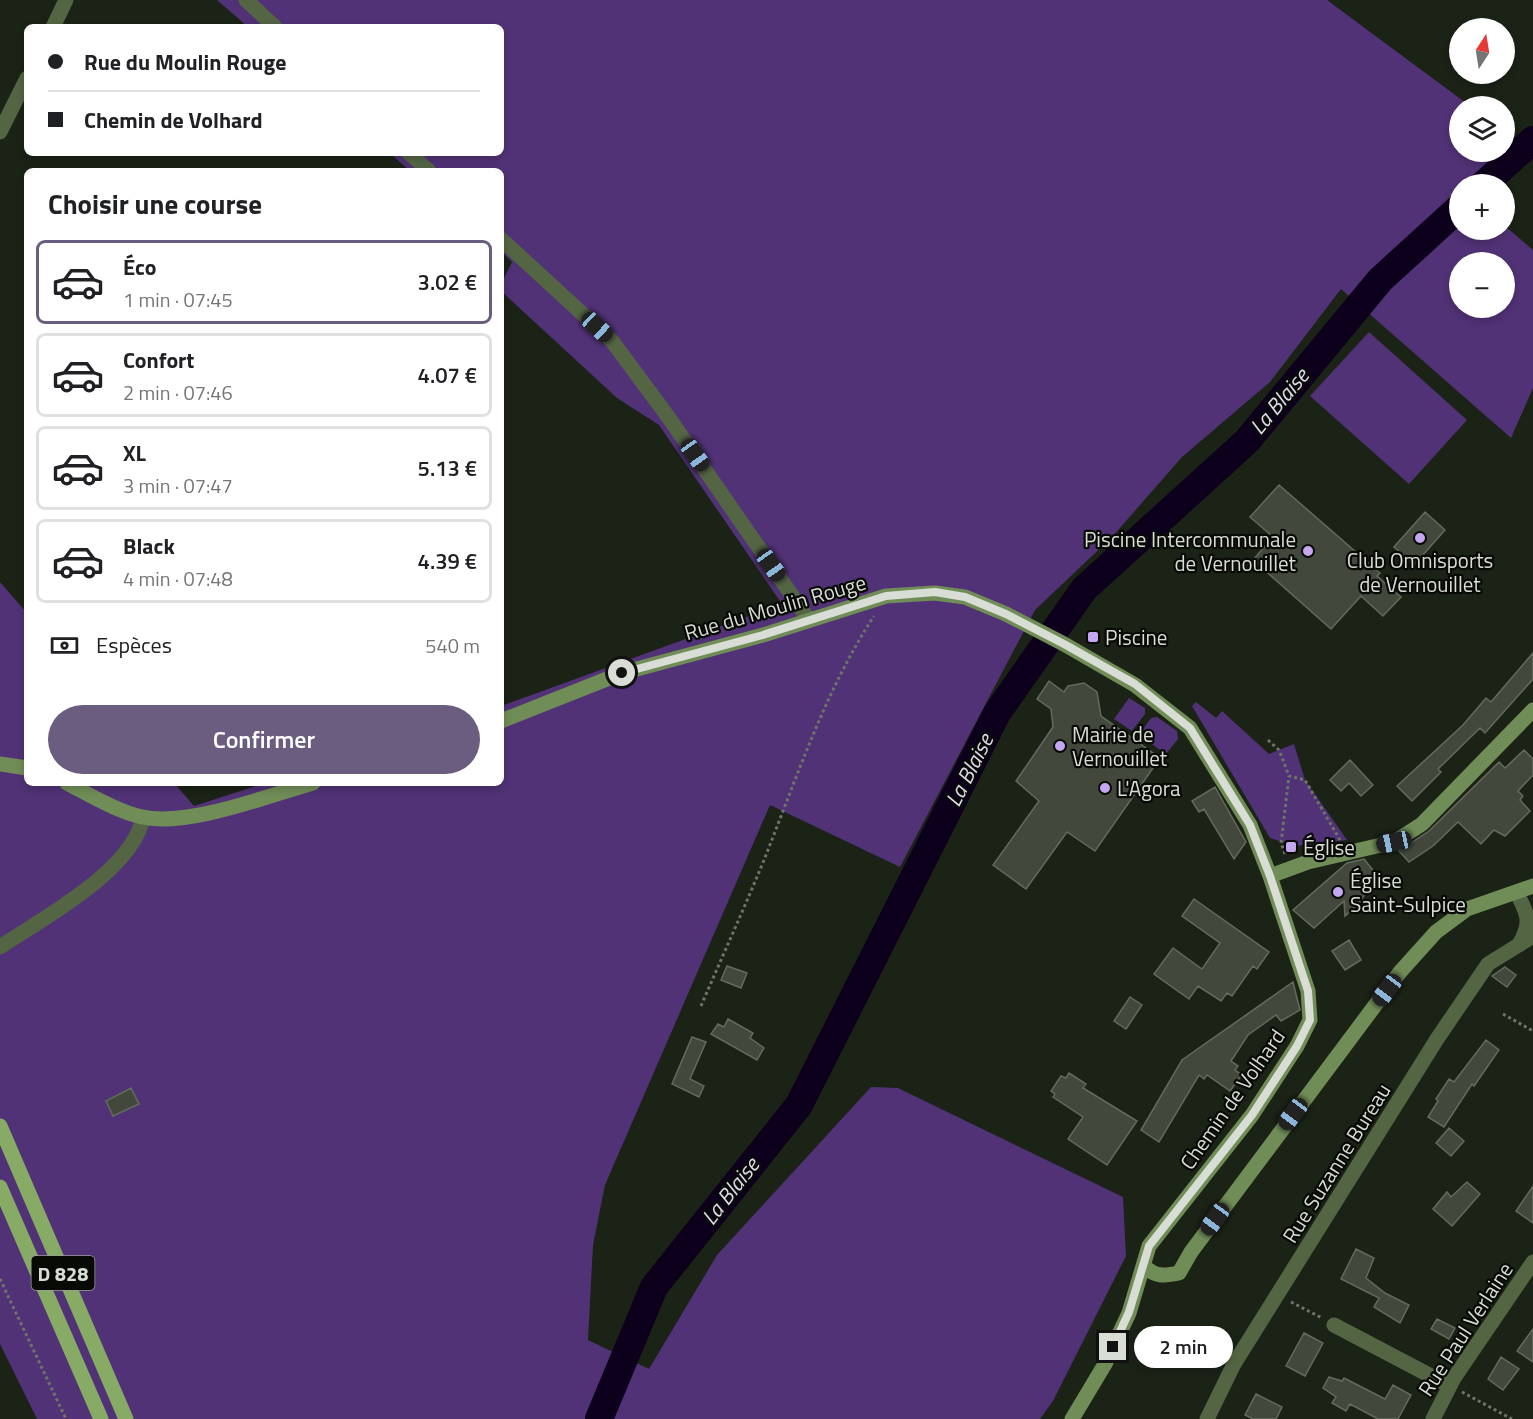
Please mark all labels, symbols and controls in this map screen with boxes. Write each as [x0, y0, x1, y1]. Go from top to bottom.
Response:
north arrow [1449, 18, 1515, 84]
map controls [1449, 18, 1515, 318]
text: Rue du Moulin Rouge [84, 45, 287, 79]
button: layers [1449, 96, 1515, 162]
text: Chemin de Volhard [84, 103, 263, 137]
button: + [1449, 174, 1515, 240]
text: Choisir une course [48, 183, 262, 224]
text: Éco [123, 250, 156, 284]
button: − [1449, 252, 1515, 318]
icon: car [51, 255, 105, 309]
text: 3.02 € [418, 265, 477, 299]
text: 1 min · 07:45 [123, 284, 233, 315]
car [578, 308, 616, 346]
text: Confort [123, 343, 194, 377]
icon: car [51, 348, 105, 402]
text: 4.07 € [418, 358, 477, 392]
water label: La Blaise [1241, 359, 1318, 442]
text: 2 min · 07:46 [123, 377, 233, 408]
car [677, 435, 713, 475]
text: XL [123, 436, 146, 470]
icon: car [51, 441, 105, 495]
text: 5.13 € [418, 451, 477, 485]
text: 3 min · 07:47 [123, 470, 233, 501]
place label: Piscine Intercommunale de Vernouillet [1084, 523, 1297, 579]
text: Black [123, 529, 175, 563]
marker: Club Omnisports de Vernouillet [1413, 531, 1427, 545]
icon: car [51, 534, 105, 588]
text: 4.39 € [418, 544, 477, 578]
marker: Piscine Intercommunale de Vernouillet [1301, 544, 1315, 558]
place label: Club Omnisports de Vernouillet [1347, 544, 1493, 600]
car [753, 545, 789, 585]
text: 4 min · 07:48 [123, 563, 233, 594]
street label: Rue du Moulin Rouge [680, 566, 870, 648]
place label: Piscine [1105, 621, 1167, 653]
text: Espèces [96, 628, 172, 662]
icon: cash [48, 629, 81, 662]
text: 540 m [425, 630, 480, 661]
marker: Piscine [1086, 630, 1100, 644]
route start [608, 659, 635, 686]
button: Confirmer [48, 705, 480, 774]
place label: Mairie de Vernouillet [1072, 718, 1168, 774]
water label: La Blaise [936, 726, 1003, 812]
marker: Mairie de Vernouillet [1053, 739, 1067, 753]
place label: L'Agora [1117, 772, 1181, 804]
marker: L'Agora [1098, 781, 1112, 795]
car [1375, 829, 1413, 855]
place label: Église [1303, 831, 1355, 863]
marker: Église [1284, 840, 1298, 854]
place label: Église Saint-Sulpice [1350, 864, 1466, 920]
marker: Église Saint-Sulpice [1331, 885, 1345, 899]
car [1369, 970, 1405, 1010]
street label: Chemin de Volhard [1172, 1022, 1292, 1176]
street label: Rue Suzanne Bureau [1274, 1077, 1398, 1249]
car [1275, 1094, 1311, 1134]
water label: La Blaise [693, 1148, 768, 1232]
car [1197, 1199, 1233, 1239]
road number: D 828 [32, 1256, 94, 1290]
street label: Rue Paul Verlaine [1410, 1256, 1520, 1402]
callout: 2 min [1134, 1326, 1233, 1368]
text: 2 min [1159, 1331, 1208, 1362]
route end [1099, 1333, 1126, 1360]

